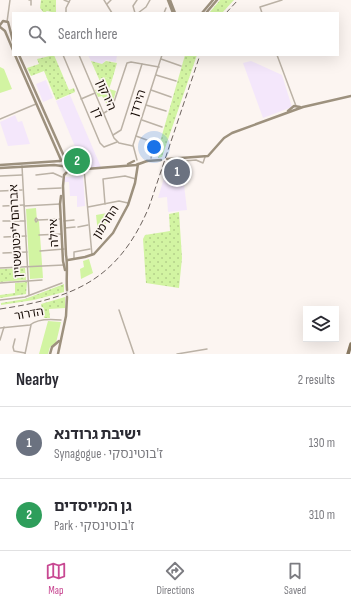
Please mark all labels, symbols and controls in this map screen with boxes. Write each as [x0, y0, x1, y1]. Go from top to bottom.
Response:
search box [12, 12, 339, 56]
icon: search [26, 23, 48, 45]
text: Search here [58, 25, 118, 44]
street label: הירקון [93, 77, 119, 113]
street label: הירדן [127, 88, 149, 118]
street label: דן [88, 105, 106, 121]
your location [144, 137, 164, 157]
pin: 2 [64, 146, 90, 176]
pin: 1 [164, 157, 190, 187]
street label: אברהם ליכטנשטיין [6, 184, 26, 278]
street label: החרמון [90, 202, 122, 242]
street label: איילה [46, 218, 62, 247]
street label: הדרור [13, 304, 45, 324]
map controls [303, 306, 339, 342]
button: layers [303, 306, 339, 342]
text: Nearby [16, 370, 59, 390]
text: 2 results [298, 372, 335, 388]
text: ישיבת גרודנא [54, 425, 141, 444]
text: 1 [26, 435, 32, 451]
text: 130 m [309, 435, 335, 451]
text: Synagogue · ז'בוטינסקי [54, 446, 163, 462]
text: גן המייסדים [54, 497, 132, 516]
text: 2 [26, 507, 32, 523]
text: 310 m [309, 507, 335, 523]
text: Park · ז'בוטינסקי [54, 518, 135, 534]
tab: Map [45, 560, 67, 597]
tab: Directions [157, 560, 194, 597]
tab: Saved [284, 560, 306, 597]

